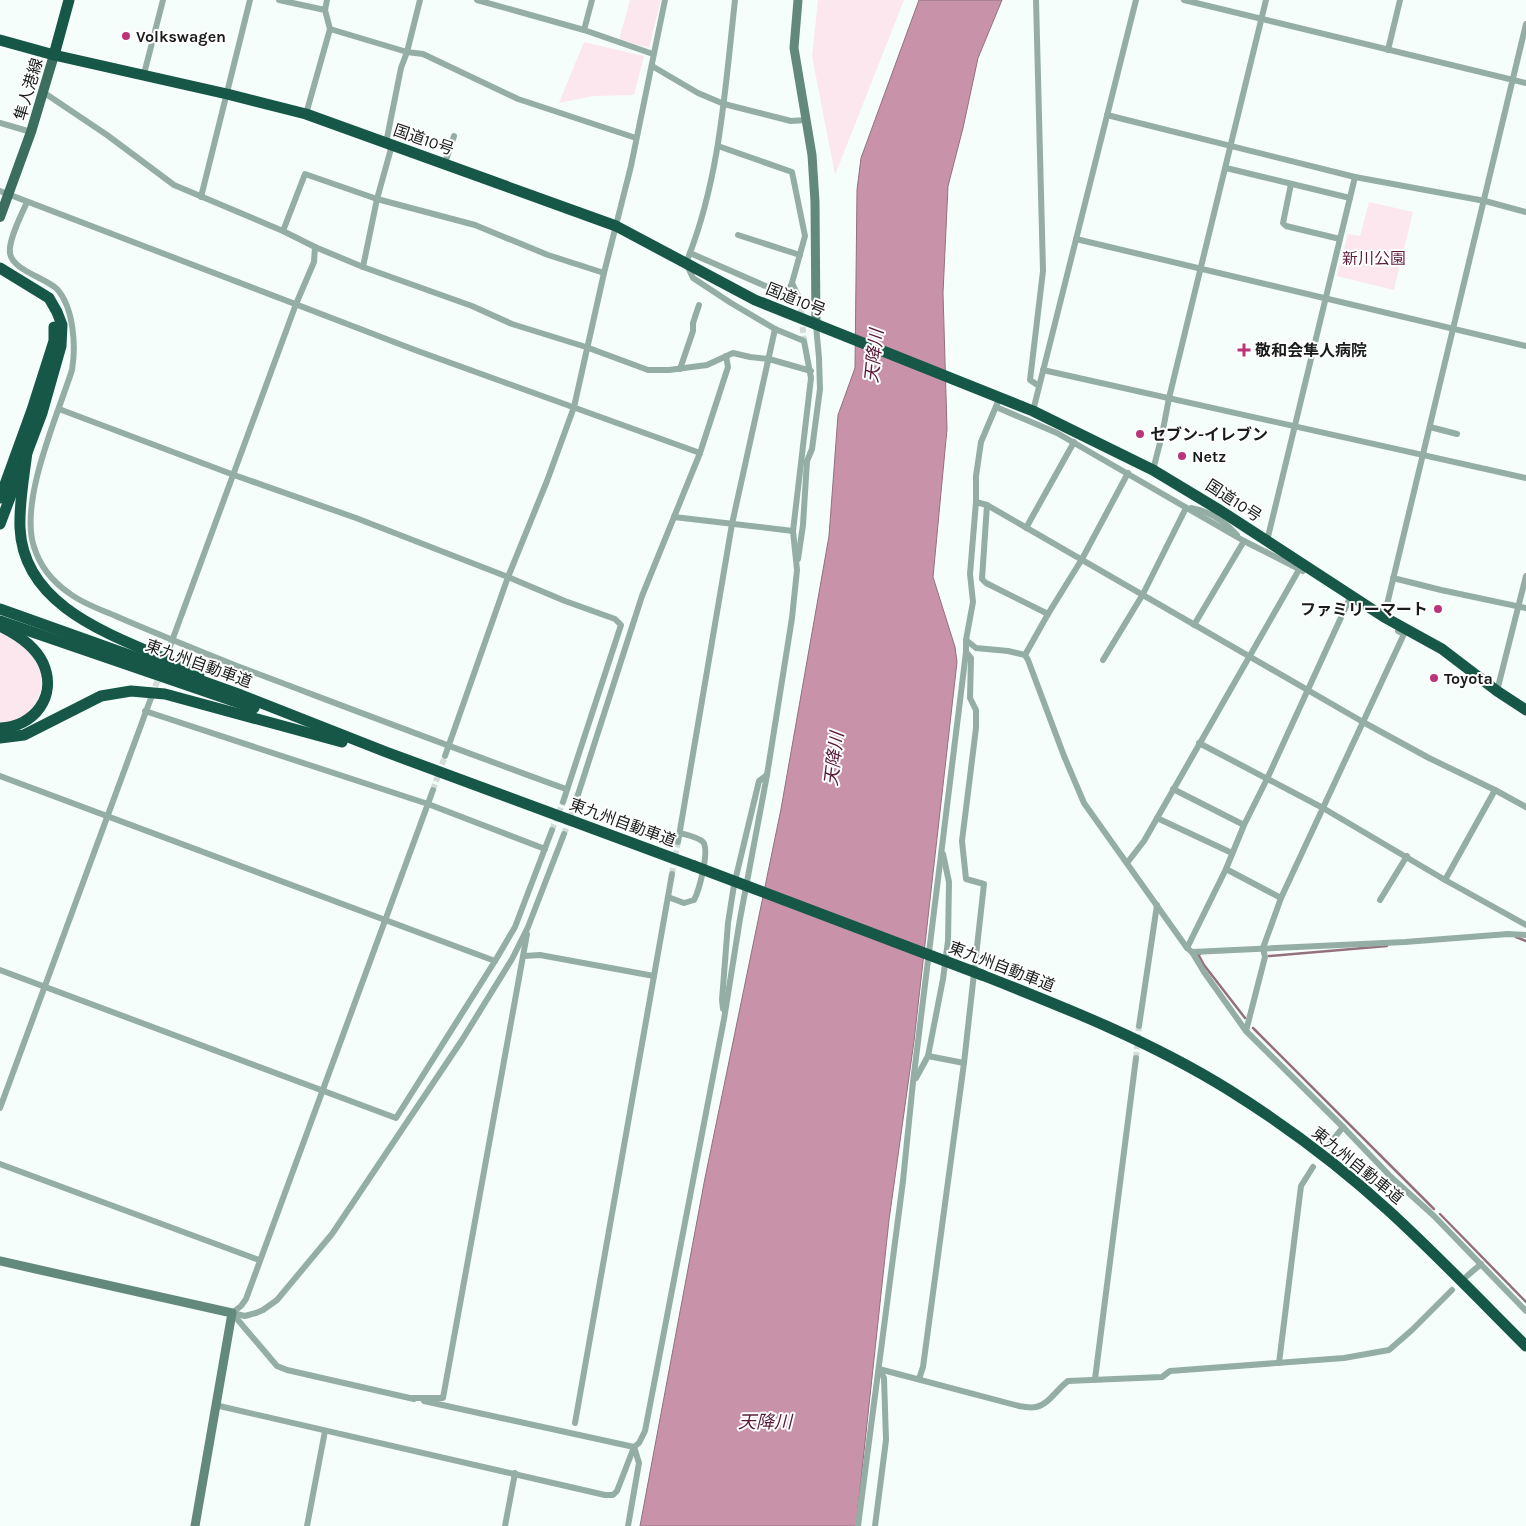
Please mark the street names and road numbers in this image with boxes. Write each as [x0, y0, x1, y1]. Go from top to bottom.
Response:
street label: 隼人港線 [11, 56, 46, 123]
street label: 国道10号 [391, 120, 457, 159]
street label: 国道10号 [763, 279, 828, 320]
street label: 国道10号 [1202, 475, 1265, 525]
street label: 東九州自動車道 [143, 635, 255, 692]
street label: 東九州自動車道 [567, 794, 679, 851]
street label: 東九州自動車道 [946, 938, 1058, 995]
street label: 東九州自動車道 [1308, 1123, 1407, 1208]

